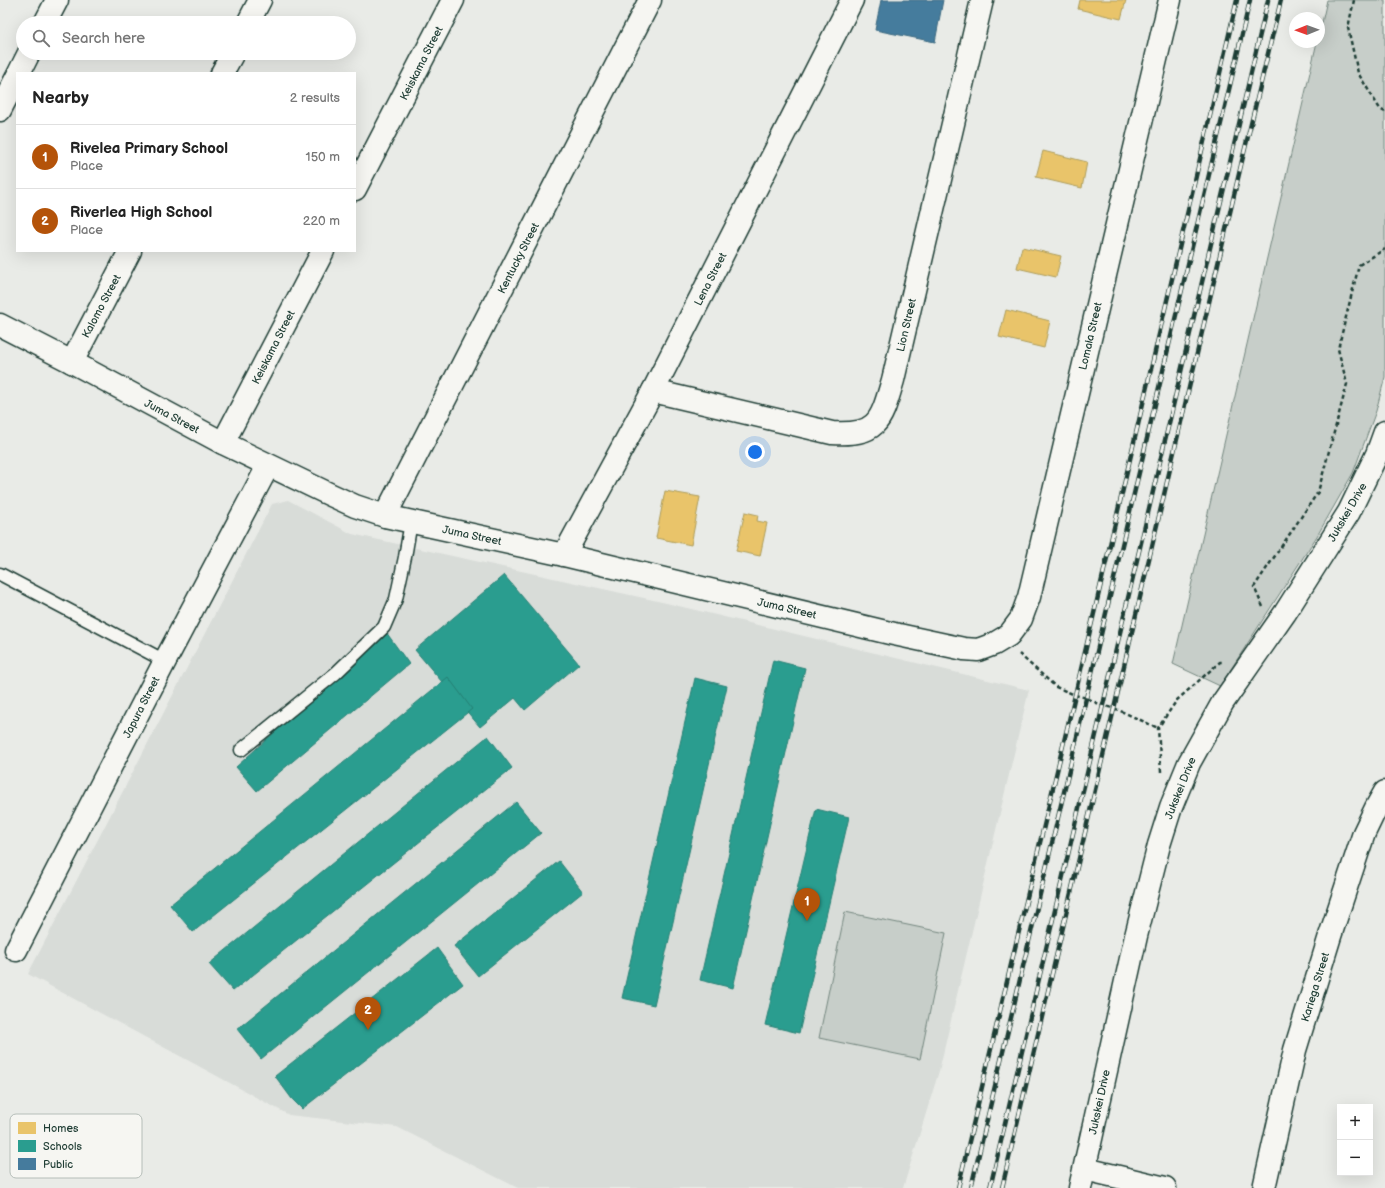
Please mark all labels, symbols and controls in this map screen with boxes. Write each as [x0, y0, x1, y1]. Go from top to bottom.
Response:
north arrow [1289, 12, 1325, 48]
search box [16, 16, 356, 60]
street label: Keiskama Street [397, 24, 446, 102]
icon: search [30, 27, 52, 49]
text: Search here [62, 29, 145, 48]
text: Nearby [32, 88, 89, 108]
text: 2 results [290, 90, 340, 106]
text: Rivelea Primary School [70, 139, 228, 158]
text: 1 [42, 149, 48, 165]
text: 150 m [306, 149, 340, 165]
text: Place [70, 158, 103, 174]
text: Riverlea High School [70, 203, 212, 222]
text: 2 [41, 213, 49, 229]
text: 220 m [303, 213, 340, 229]
street label: Kentucky Street [495, 220, 542, 296]
text: Place [70, 222, 103, 238]
street label: Lena Street [692, 250, 730, 308]
street label: Kalomo Street [79, 272, 124, 340]
street label: Lion Street [894, 297, 919, 353]
street label: Lomala Street [1076, 300, 1105, 371]
street label: Keiskama Street [249, 308, 298, 386]
street label: Juma Street [142, 397, 202, 437]
your location [745, 442, 765, 462]
street label: Jukskei Drive [1325, 480, 1370, 544]
street label: Juma Street [441, 523, 503, 548]
street label: Juma Street [756, 595, 818, 622]
street label: Japura Street [120, 674, 163, 740]
street label: Jukskei Drive [1162, 755, 1199, 821]
pin: 1 [794, 888, 820, 921]
street label: Kariega Street [1299, 950, 1332, 1023]
pin: 2 [355, 997, 381, 1030]
street label: Jukskei Drive [1086, 1068, 1113, 1136]
map controls [1337, 1104, 1373, 1176]
button: + [1337, 1104, 1373, 1140]
legend [10, 1114, 142, 1178]
text: Homes [43, 1122, 79, 1135]
text: Schools [43, 1140, 83, 1153]
button: − [1337, 1140, 1373, 1176]
text: Public [43, 1158, 73, 1171]

